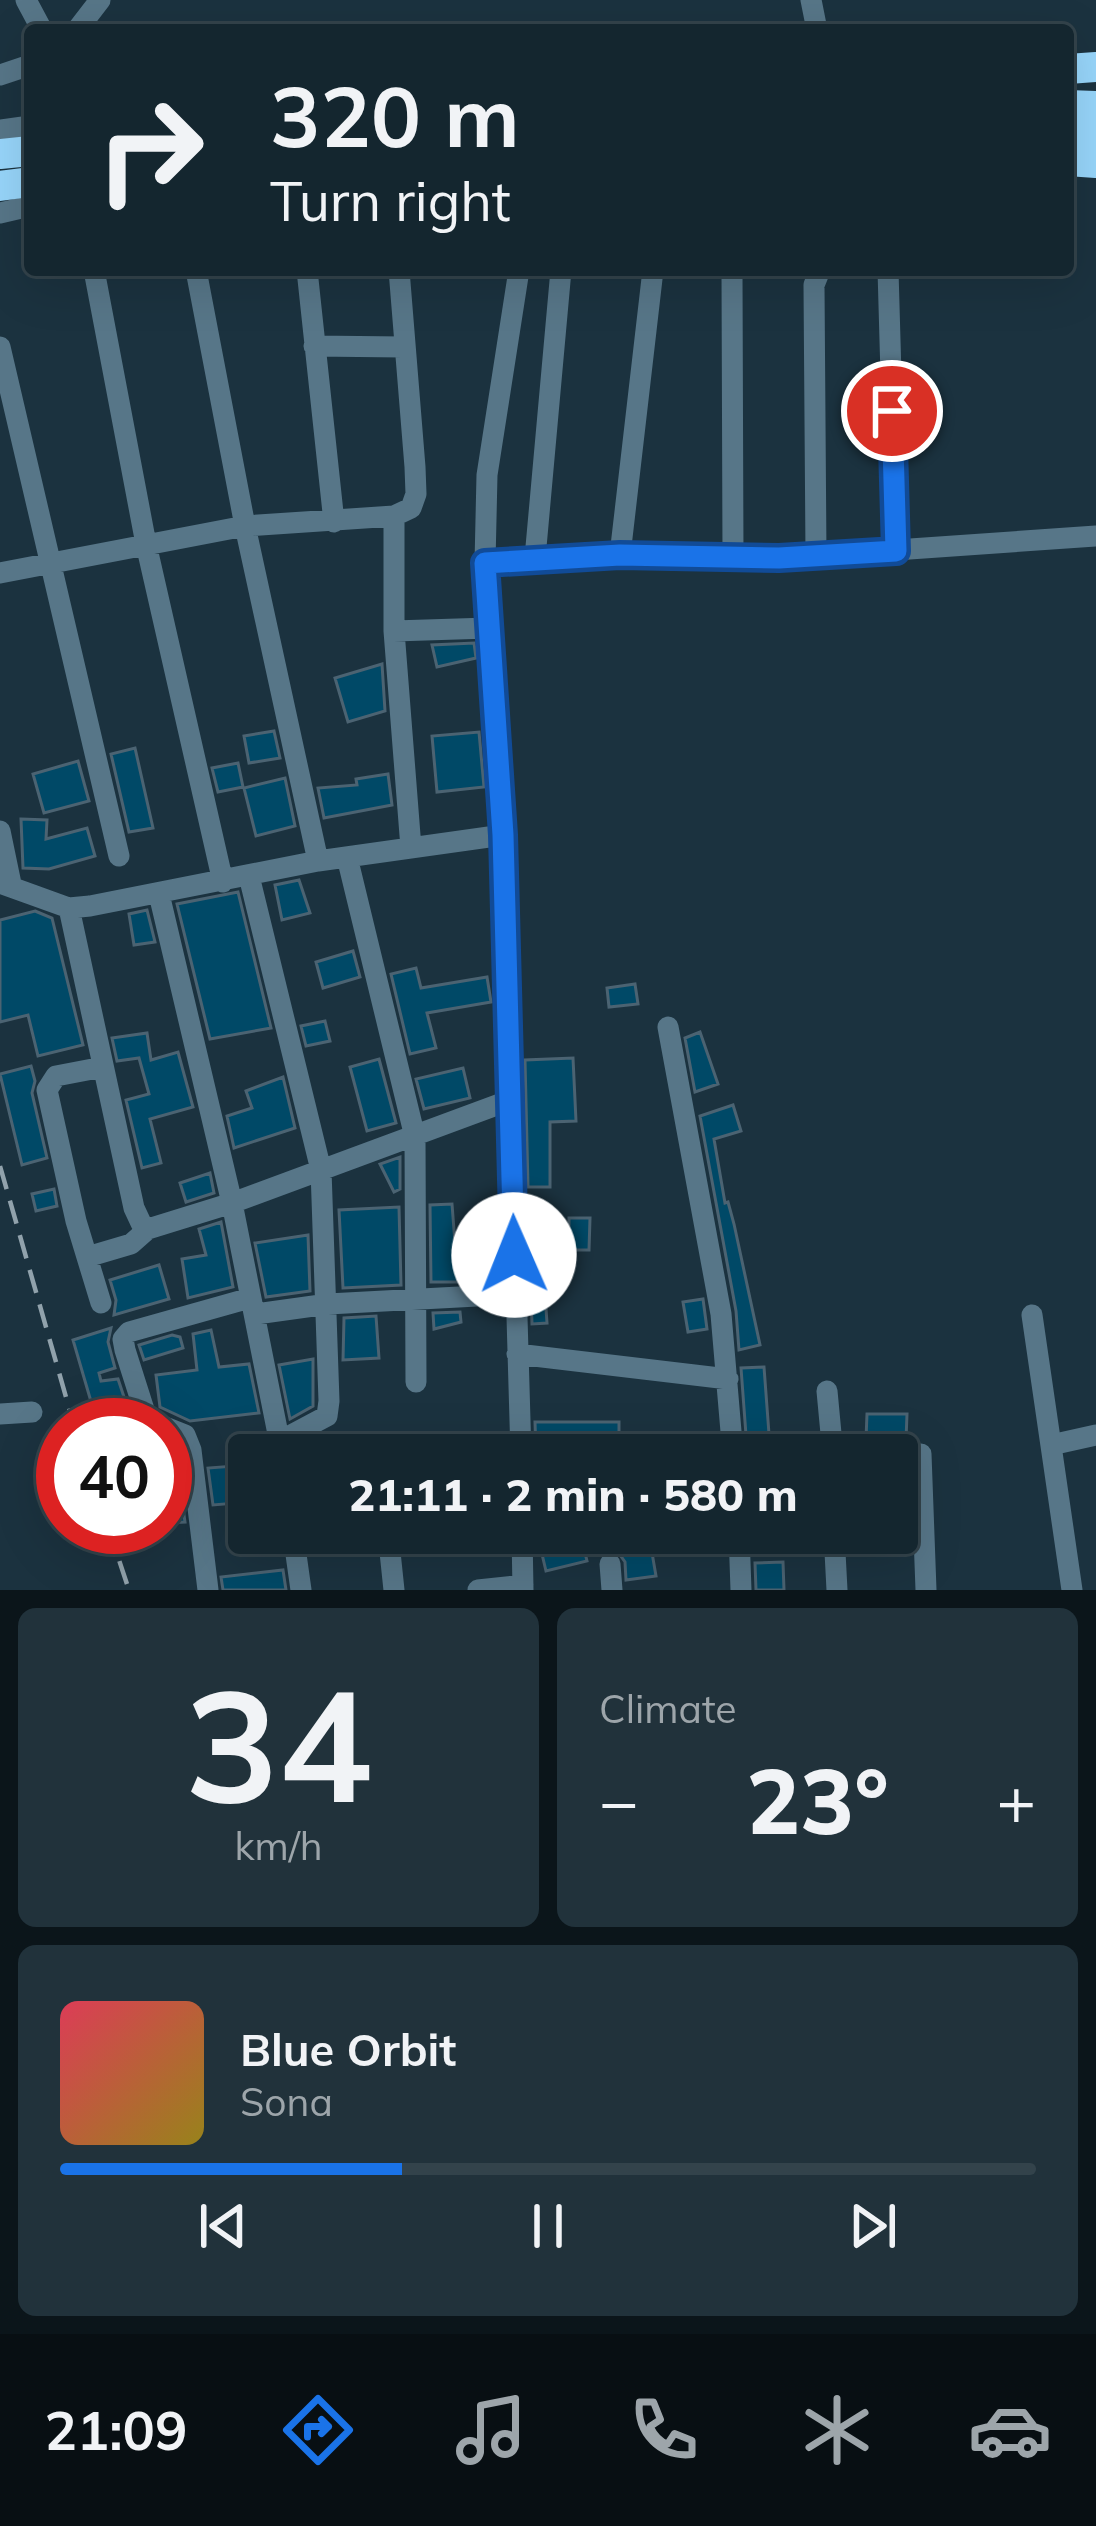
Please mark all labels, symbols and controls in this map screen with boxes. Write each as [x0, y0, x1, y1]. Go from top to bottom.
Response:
text: 320 m [270, 63, 520, 168]
icon: right [72, 72, 228, 228]
text: Turn right [270, 167, 511, 235]
pin [841, 360, 943, 462]
icon: arrive [859, 378, 925, 444]
position arrow [451, 1192, 577, 1318]
speed limit sign: 40 [36, 1398, 192, 1554]
text: 21:11 · 2 min · 580 m [348, 1466, 798, 1522]
text: 34 [185, 1645, 372, 1841]
text: Climate [599, 1684, 737, 1733]
text: 23° [746, 1744, 889, 1857]
text: − [599, 1759, 639, 1842]
text: + [996, 1759, 1036, 1842]
text: km/h [234, 1821, 323, 1870]
text: Blue Orbit [240, 2021, 456, 2077]
text: Sona [240, 2077, 333, 2126]
icon: previous [190, 2193, 256, 2259]
icon: pause [515, 2193, 581, 2259]
icon: next [840, 2193, 906, 2259]
icon: directions [276, 2388, 360, 2472]
icon: music [449, 2388, 533, 2472]
icon: phone [622, 2388, 706, 2472]
icon: climate [795, 2388, 879, 2472]
icon: car [968, 2388, 1052, 2472]
text: 21:09 [44, 2396, 187, 2464]

